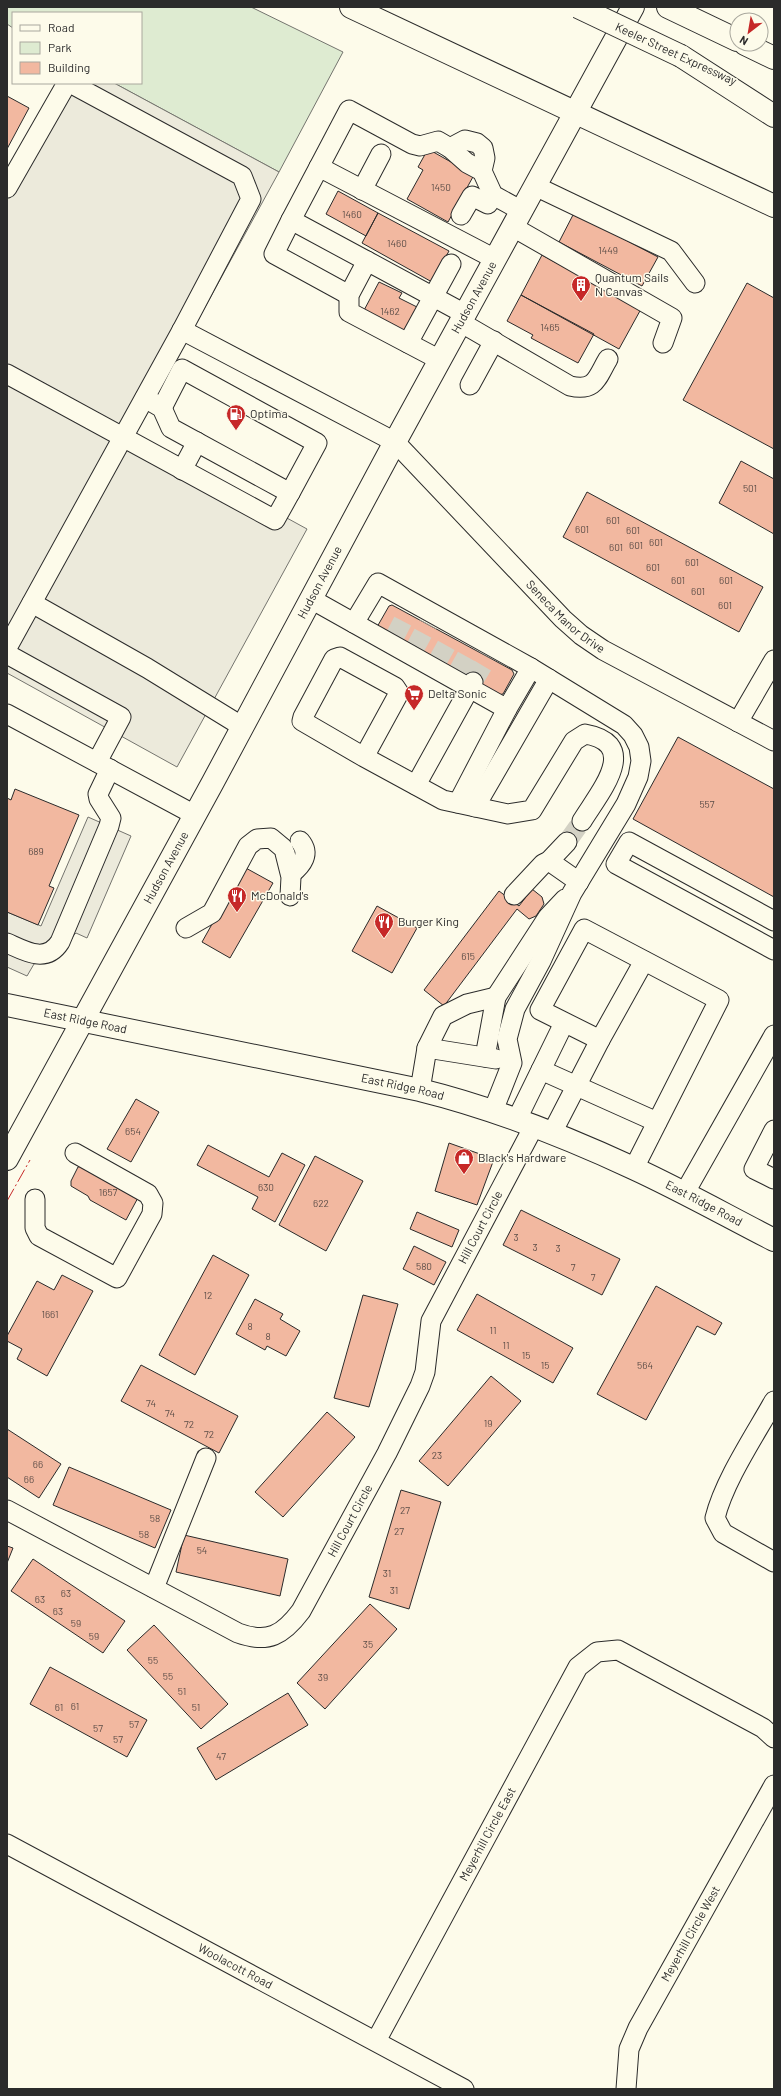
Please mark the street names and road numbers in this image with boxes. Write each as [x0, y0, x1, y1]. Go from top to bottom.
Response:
street label: Keeler Street Expressway [613, 19, 740, 88]
street label: Hudson Avenue [448, 258, 499, 336]
street label: Hudson Avenue [294, 543, 344, 621]
street label: Seneca Manor Drive [524, 577, 608, 655]
street label: Hudson Avenue [140, 829, 191, 906]
street label: East Ridge Road [43, 1005, 128, 1036]
street label: East Ridge Road [360, 1070, 446, 1102]
street label: East Ridge Road [664, 1177, 745, 1228]
street label: Hill Court Circle [455, 1188, 505, 1266]
street label: Hill Court Circle [324, 1482, 375, 1559]
street label: Meyerhill Circle East [456, 1784, 518, 1883]
street label: Meyerhill Circle West [658, 1883, 722, 1983]
street label: Woolacott Road [196, 1940, 275, 1991]

